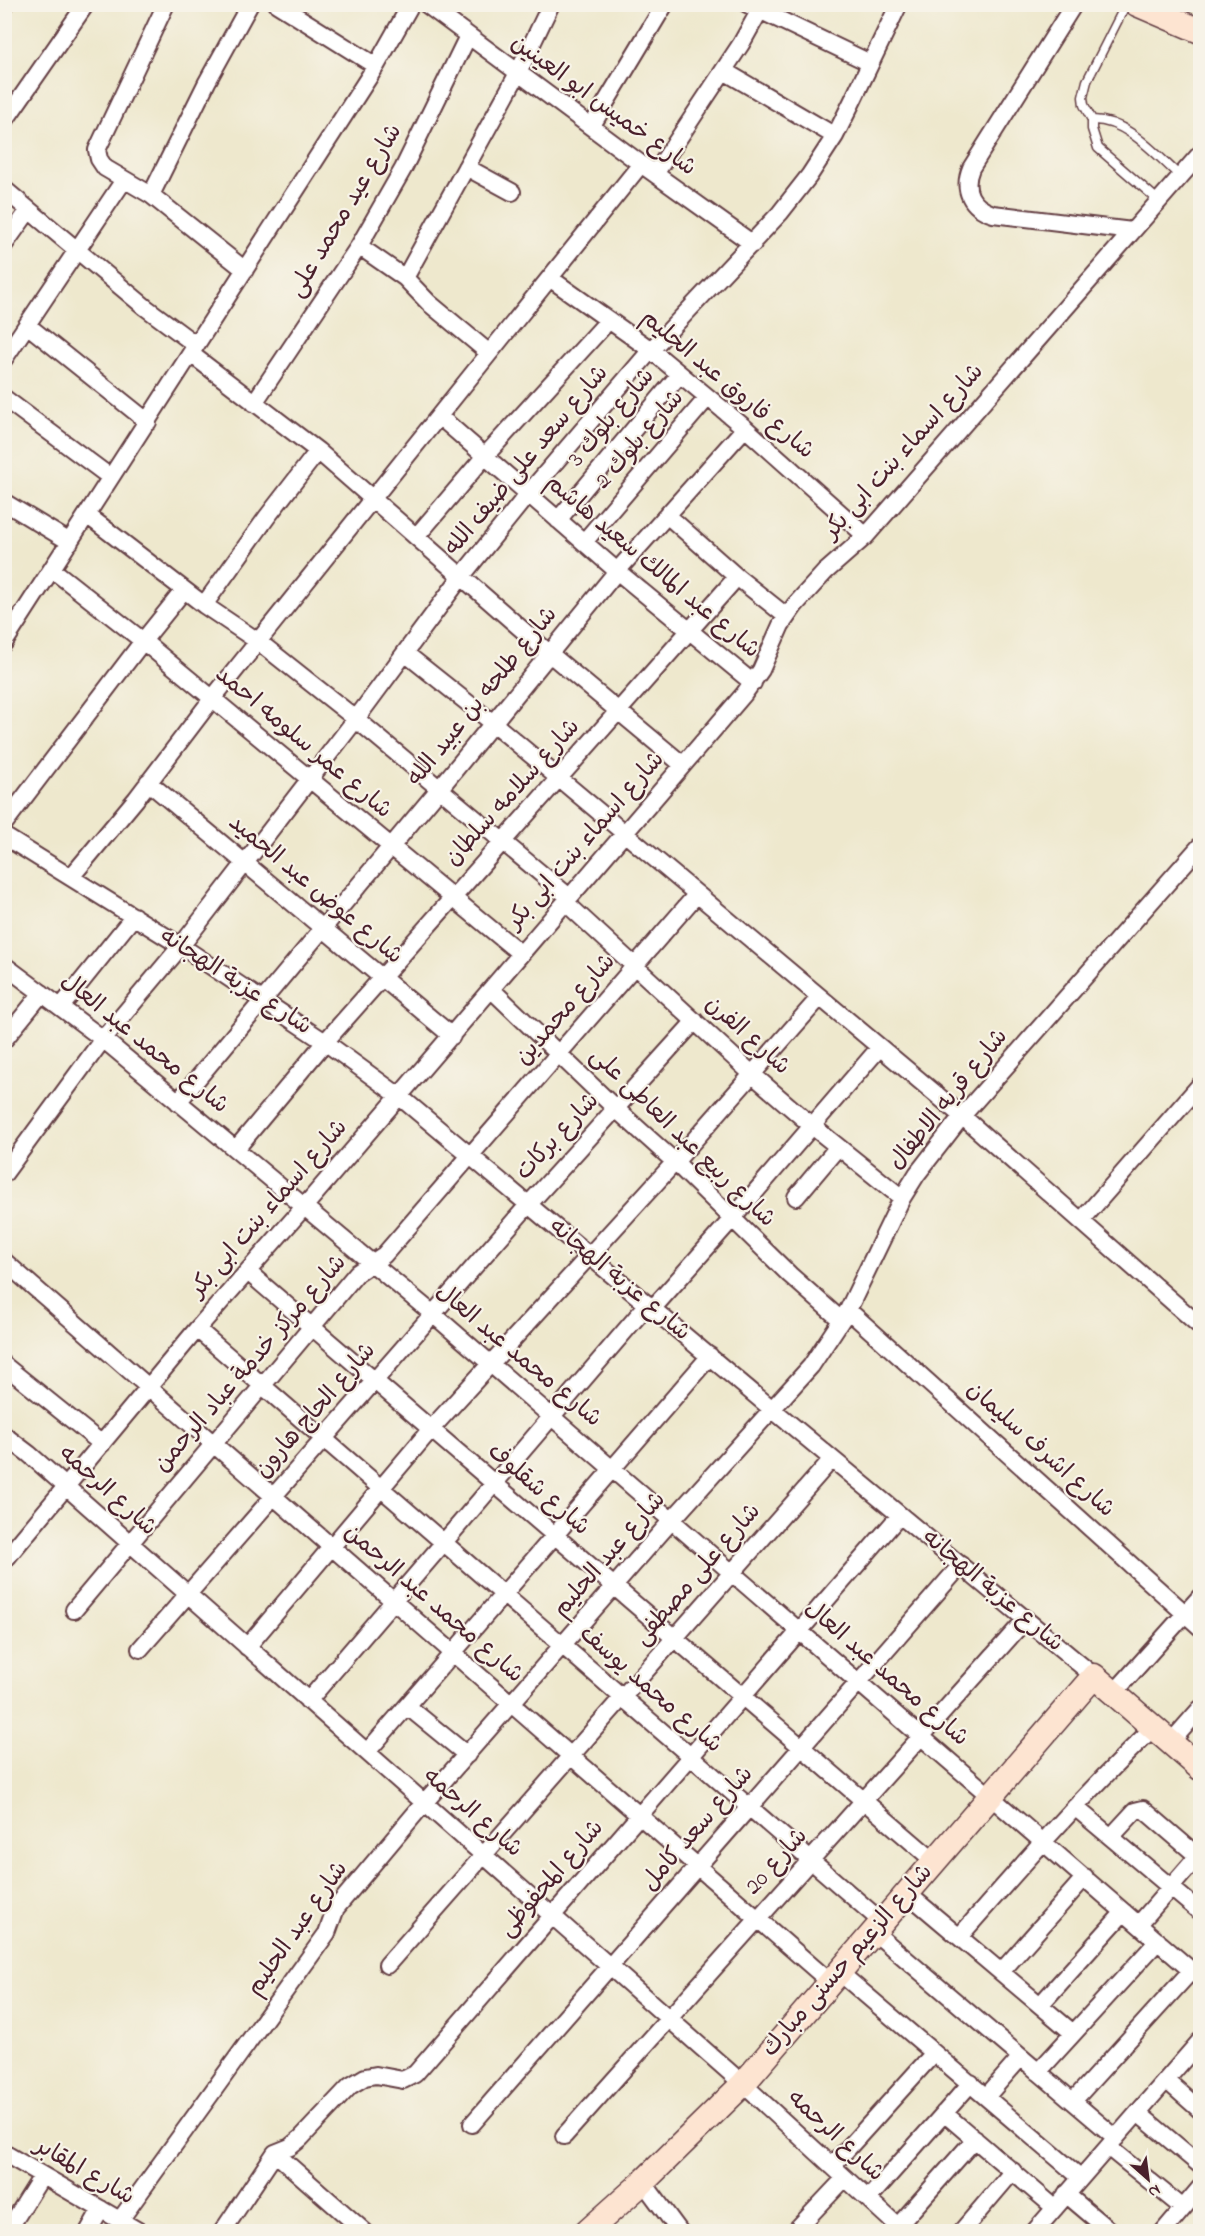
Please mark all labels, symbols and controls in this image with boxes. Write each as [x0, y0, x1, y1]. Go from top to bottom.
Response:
street label: شارع خميس ابو العينين [503, 26, 703, 186]
street label: شارع عيد محمد على [280, 117, 412, 305]
street label: شارع فاروق عبد الحليم [632, 302, 822, 468]
street label: شارع اسماء بنت ابى بكر [814, 356, 993, 549]
street label: شارع سعد على ضيف الله [436, 358, 618, 564]
street label: شارع بلوك 3 [560, 361, 664, 475]
street label: شارع بلوك 2 [587, 382, 693, 498]
street label: شارع عبد المالك سعيد هاشم [537, 466, 767, 668]
street label: شارع طلحه بن عبيد الله [399, 599, 567, 795]
street label: شارع عمر سلومه احمد [207, 658, 399, 828]
street label: شارع سلامه سلطان [437, 711, 589, 875]
street label: شارع اسماء بنت ابى بكر [497, 744, 674, 940]
street label: شارع عوض عبد الحميد [220, 806, 410, 974]
street label: شارع عزبة الهجانه [152, 919, 318, 1045]
street label: شارع محمدين [507, 946, 625, 1074]
street label: شارع محمد عبد العال [52, 965, 236, 1123]
street label: شارع الفرن [696, 988, 798, 1084]
street label: شارع قريه الاطفال [881, 1021, 1017, 1179]
street label: شارع ربيع عبد العاطى على [581, 1040, 783, 1236]
street label: شارع بركات [508, 1085, 608, 1189]
street label: شارع اسماء بنت ابى بكر [180, 1112, 357, 1308]
street label: شارع عزبة الهجانه [540, 1210, 698, 1350]
street label: شارع مركز خدمة عباد الرحمن [146, 1247, 356, 1481]
street label: شارع محمد عبد العال [427, 1276, 609, 1436]
street label: شارع الحاج هارون [247, 1335, 385, 1487]
street label: شارع اشرف سليمان [958, 1373, 1122, 1527]
street label: شارع شقلوف [479, 1435, 597, 1545]
street label: شارع الرحمه [50, 1437, 164, 1545]
street label: شارع عبد الحليم [545, 1484, 675, 1626]
street label: شارع على مصطفى [626, 1496, 770, 1654]
street label: شارع محمد عبد الرحمن [335, 1516, 531, 1692]
street label: شارع عزبة الهجانه [913, 1521, 1071, 1661]
street label: شارع محمد عبد العال [796, 1593, 976, 1755]
street label: شارع محمد يوسف [571, 1618, 729, 1762]
street label: شارع سعد كامل [633, 1759, 763, 1899]
street label: شارع الرحمه [414, 1760, 530, 1866]
street label: شارع المحفوظى [491, 1812, 613, 1946]
street label: شارع 20 [737, 1820, 817, 1904]
street label: شارع عبد الحليم [238, 1854, 358, 2004]
street label: شارع الزعيم حسنى مبارك [754, 1857, 942, 2065]
street label: شارع الرحمه [778, 2081, 892, 2191]
street label: شارع المقابر [25, 2128, 141, 2215]
north arrow [1118, 2149, 1178, 2209]
text: N [1144, 2177, 1165, 2204]

